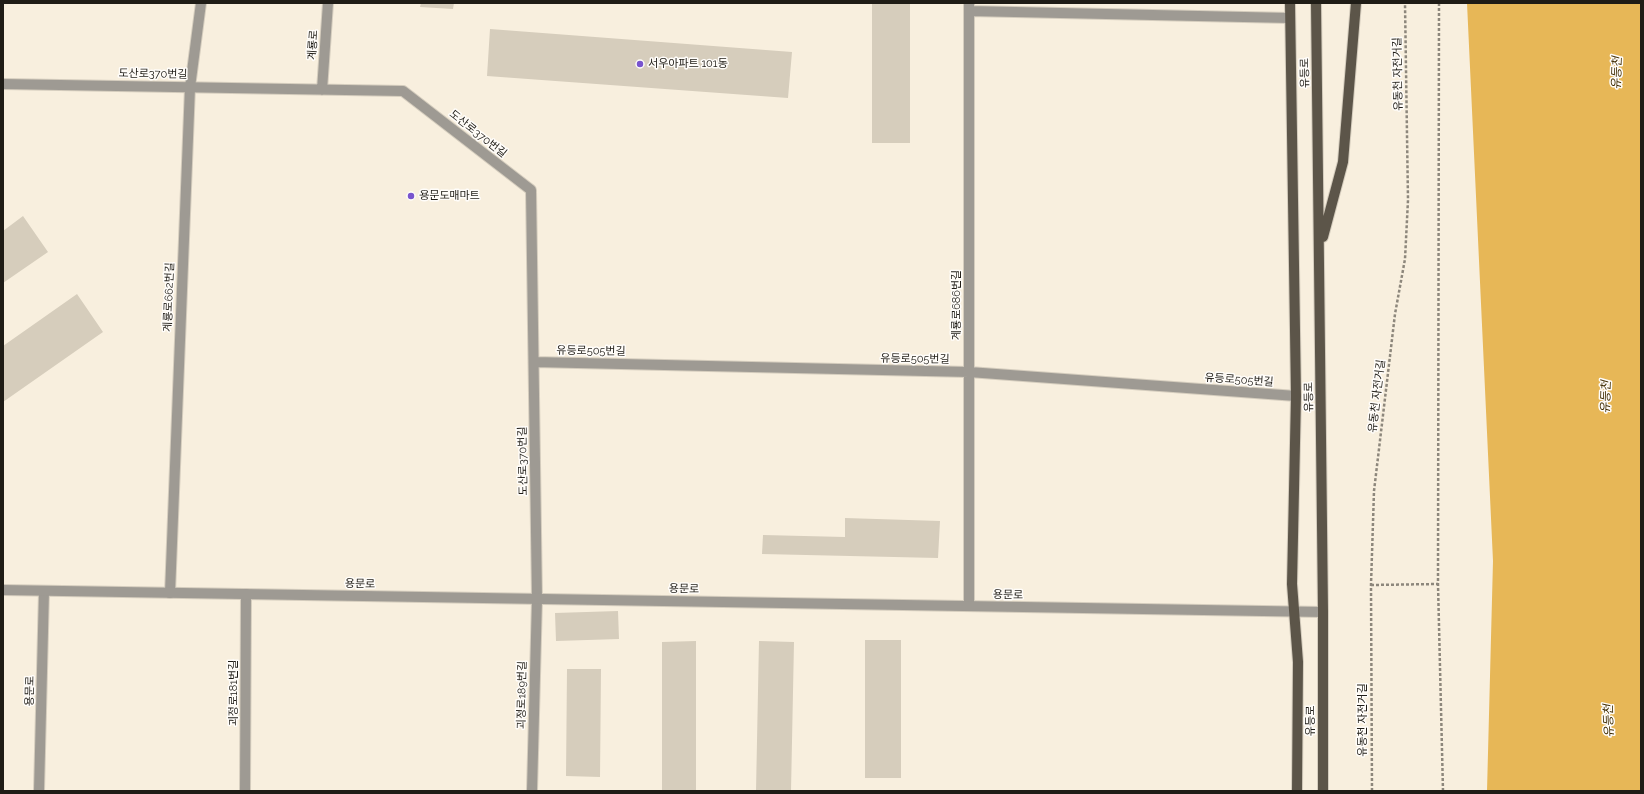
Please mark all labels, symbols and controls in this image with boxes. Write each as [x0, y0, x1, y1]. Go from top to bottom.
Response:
street label: 계룡로 [305, 29, 321, 61]
street label: 유동천 자전거길 [1391, 37, 1405, 111]
water label: 유등천 [1609, 56, 1625, 90]
place label: 서우아파트 101동 [648, 57, 728, 71]
street label: 유등로 [1298, 58, 1312, 88]
marker: 서우아파트 101동 [635, 59, 645, 69]
street label: 도산로370번길 [118, 67, 188, 81]
street label: 도산로370번길 [447, 108, 509, 160]
place label: 용문도매마트 [419, 189, 480, 203]
marker: 용문도매마트 [406, 191, 416, 201]
street label: 계룡로662번길 [161, 262, 177, 332]
street label: 계룡로686번길 [950, 270, 964, 340]
street label: 유등로505번길 [556, 344, 626, 358]
street label: 유등로505번길 [880, 352, 950, 366]
street label: 유동천 자전거길 [1366, 359, 1388, 433]
street label: 유등로505번길 [1204, 371, 1274, 389]
water label: 유등천 [1598, 380, 1614, 414]
street label: 유등로 [1302, 382, 1316, 412]
street label: 도산로370번길 [516, 426, 530, 496]
street label: 용문로 [345, 577, 375, 591]
street label: 용문로 [669, 582, 699, 596]
street label: 용문로 [993, 588, 1023, 602]
street label: 괴정로181번길 [227, 660, 241, 726]
street label: 괴정로189번길 [515, 661, 529, 729]
street label: 용문로 [23, 676, 37, 706]
street label: 유동천 자전거길 [1356, 683, 1370, 757]
water label: 유등천 [1601, 704, 1617, 738]
street label: 유등로 [1304, 706, 1318, 736]

